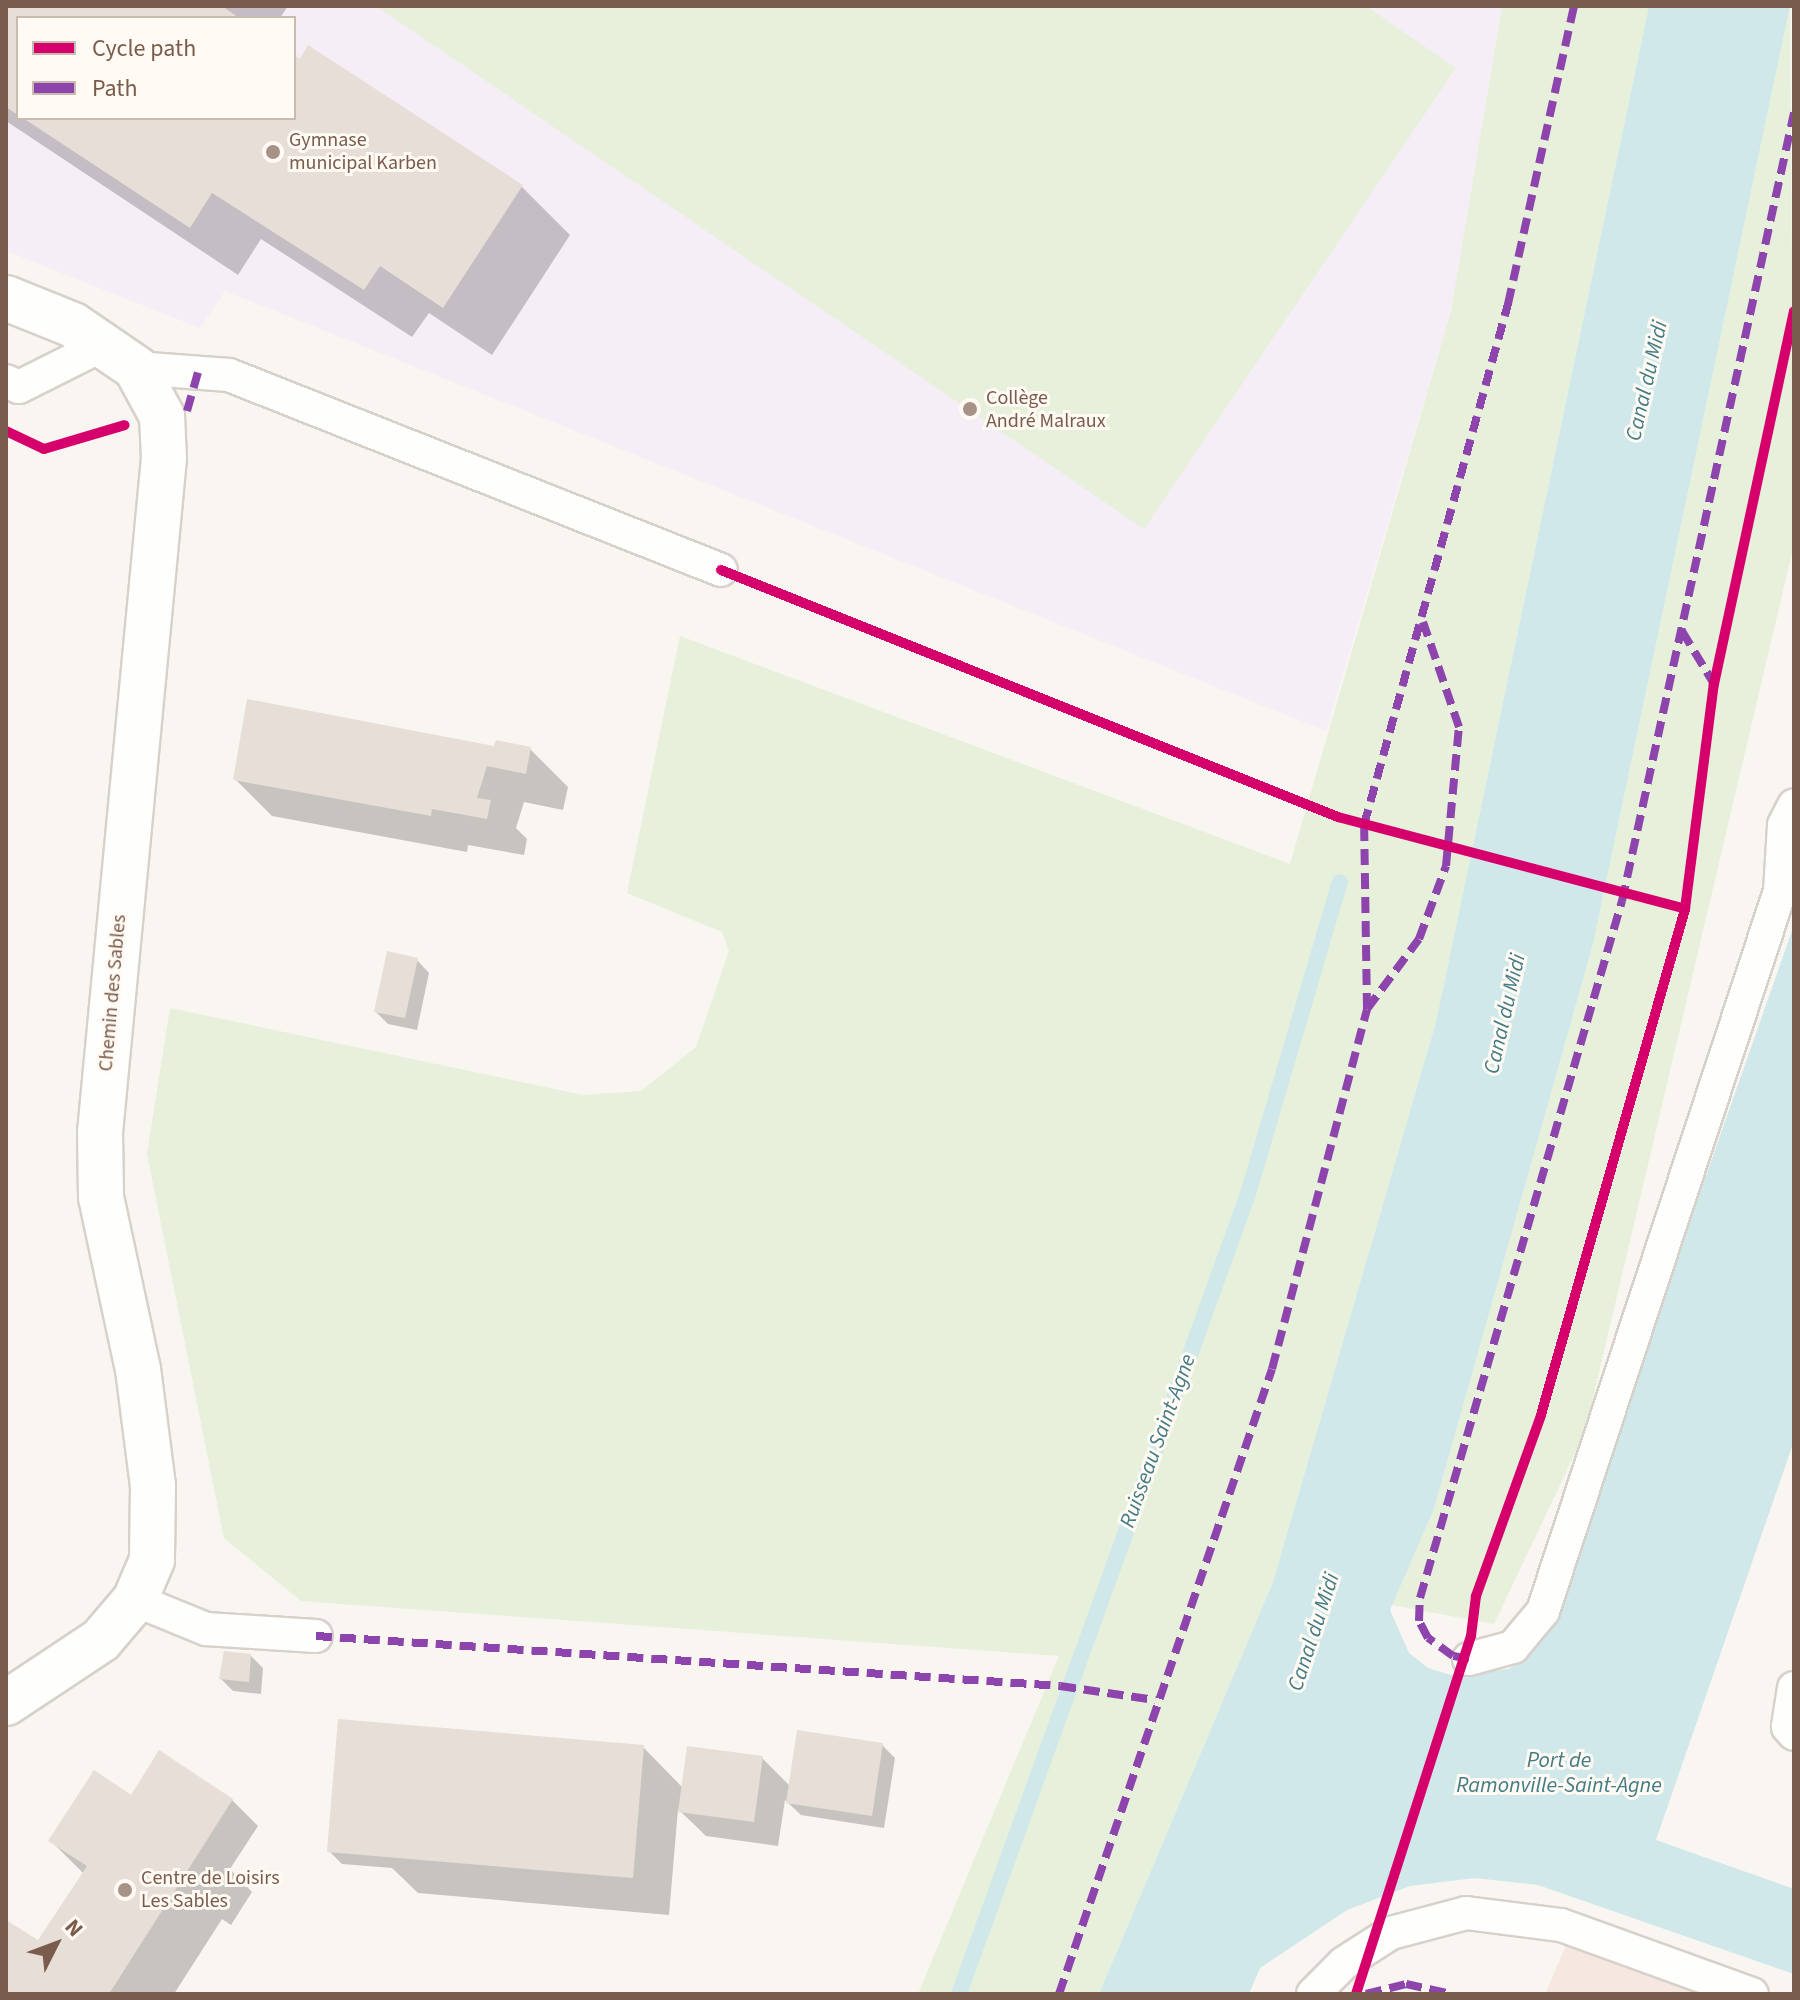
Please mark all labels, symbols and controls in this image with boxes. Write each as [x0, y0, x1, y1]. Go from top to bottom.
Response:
legend [16, 16, 296, 120]
text: Cycle path [92, 31, 196, 66]
text: Path [92, 71, 138, 106]
place label: Gymnase municipal Karben [289, 128, 437, 175]
marker: Gymnase municipal Karben [264, 143, 282, 161]
water label: Canal du Midi [1620, 318, 1674, 444]
place label: Collège André Malraux [986, 386, 1106, 433]
marker: Collège André Malraux [961, 400, 979, 418]
street label: Chemin des Sables [94, 914, 132, 1072]
water label: Canal du Midi [1478, 951, 1532, 1077]
water label: Ruisseau Saint-Agne [1114, 1351, 1202, 1531]
water label: Canal du Midi [1283, 1570, 1345, 1694]
water label: Port de Ramonville-Saint-Agne [1456, 1747, 1662, 1798]
place label: Centre de Loisirs Les Sables [141, 1866, 280, 1913]
marker: Centre de Loisirs Les Sables [116, 1881, 134, 1899]
north arrow [16, 1904, 96, 1984]
text: N [57, 1912, 91, 1944]

